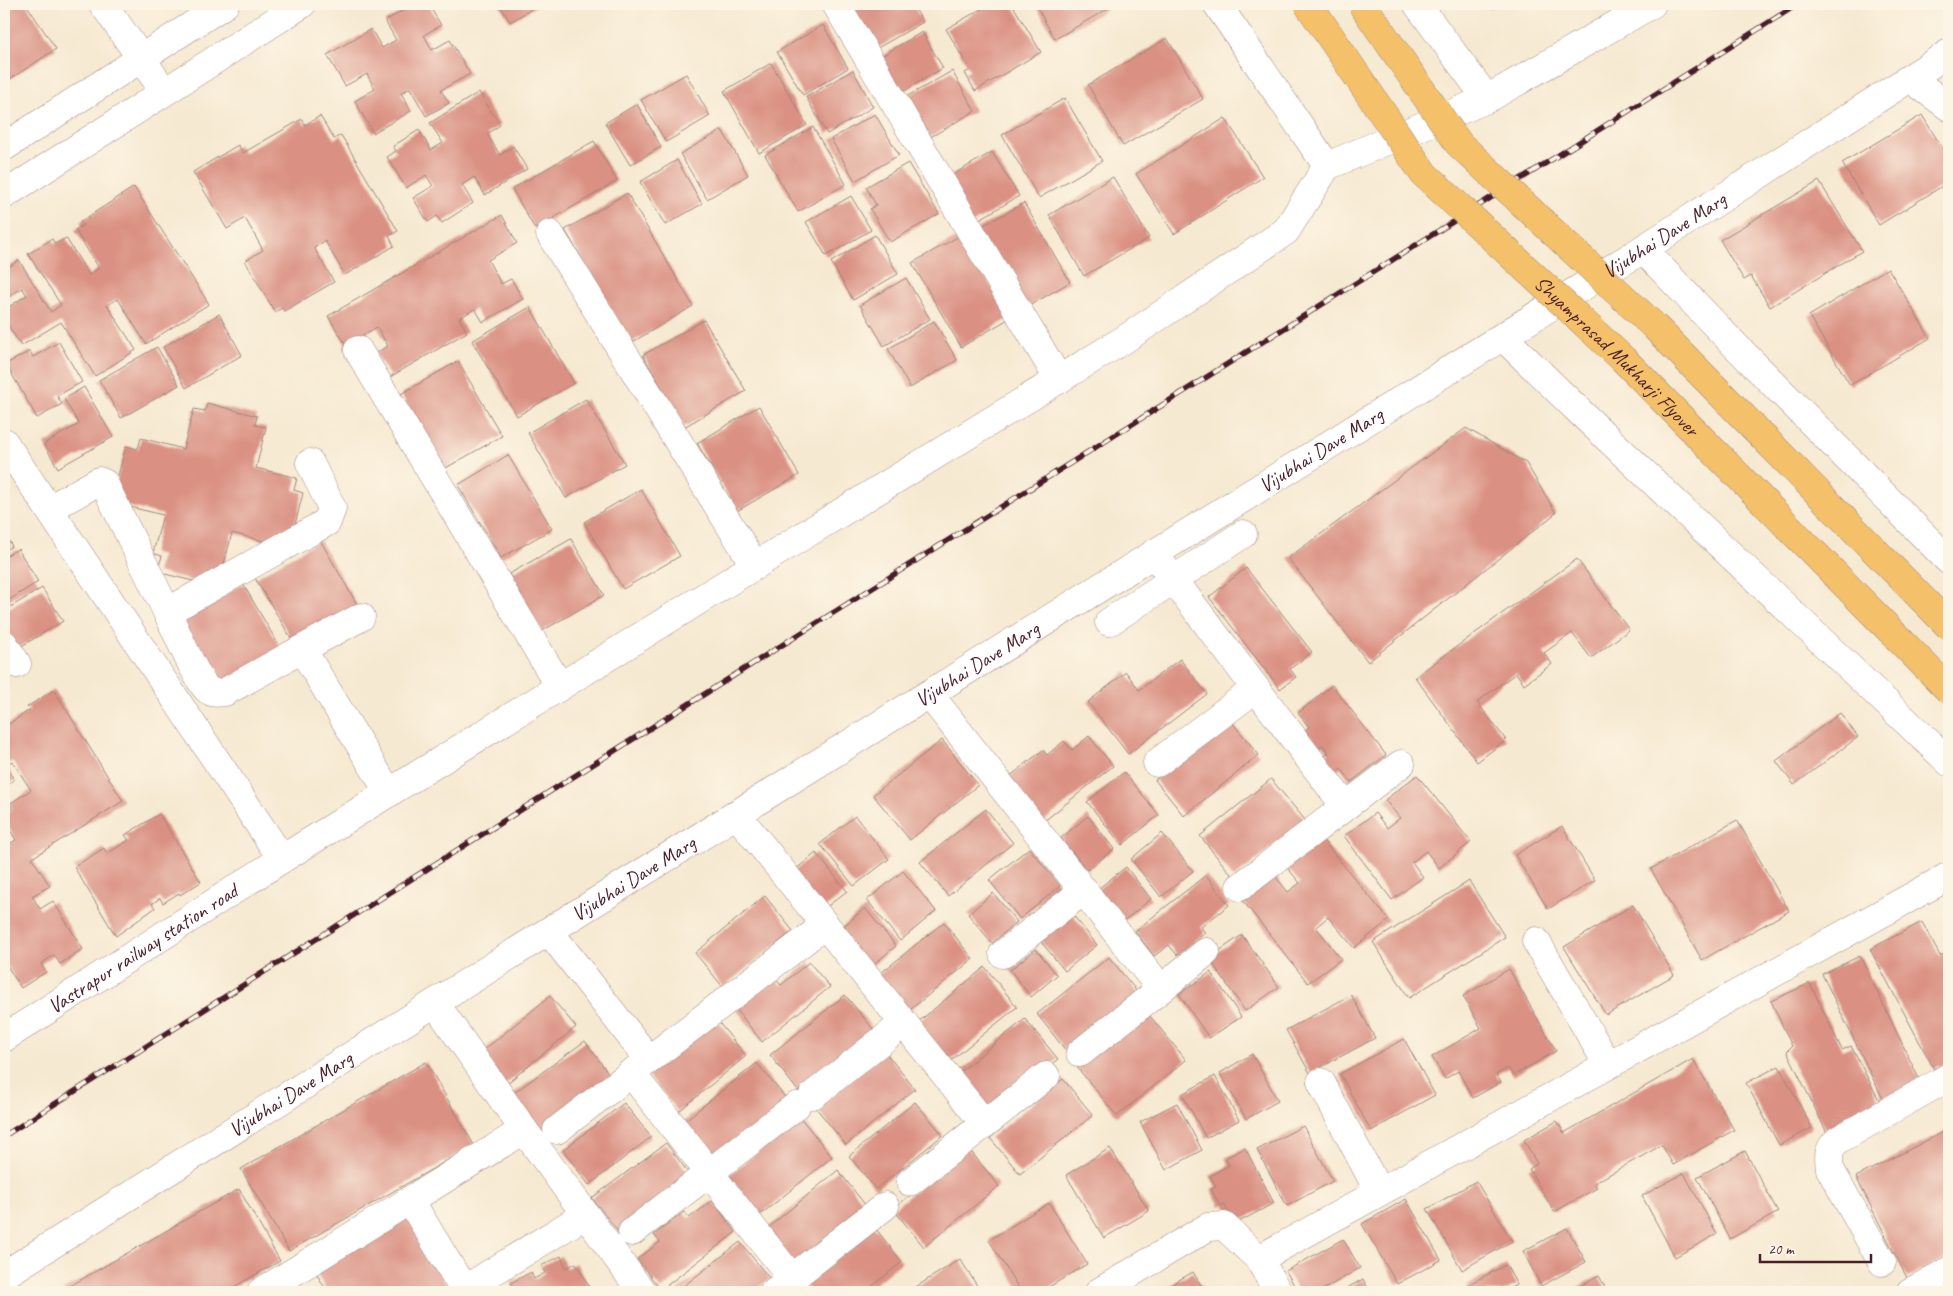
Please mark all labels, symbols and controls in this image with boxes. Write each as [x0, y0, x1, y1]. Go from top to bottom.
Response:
street label: Vijubhai Dave Marg [1598, 185, 1732, 284]
street label: Shyamprasad Mukharji Flyover [1529, 270, 1706, 443]
street label: Vijubhai Dave Marg [1254, 401, 1389, 498]
street label: Vijubhai Dave Marg [910, 615, 1045, 712]
street label: Vijubhai Dave Marg [567, 829, 702, 927]
street label: Vastrapur railway station road [43, 877, 245, 1019]
street label: Vijubhai Dave Marg [224, 1044, 359, 1143]
scale bar [1760, 1231, 1872, 1263]
text: 20 m [1768, 1240, 1795, 1259]

